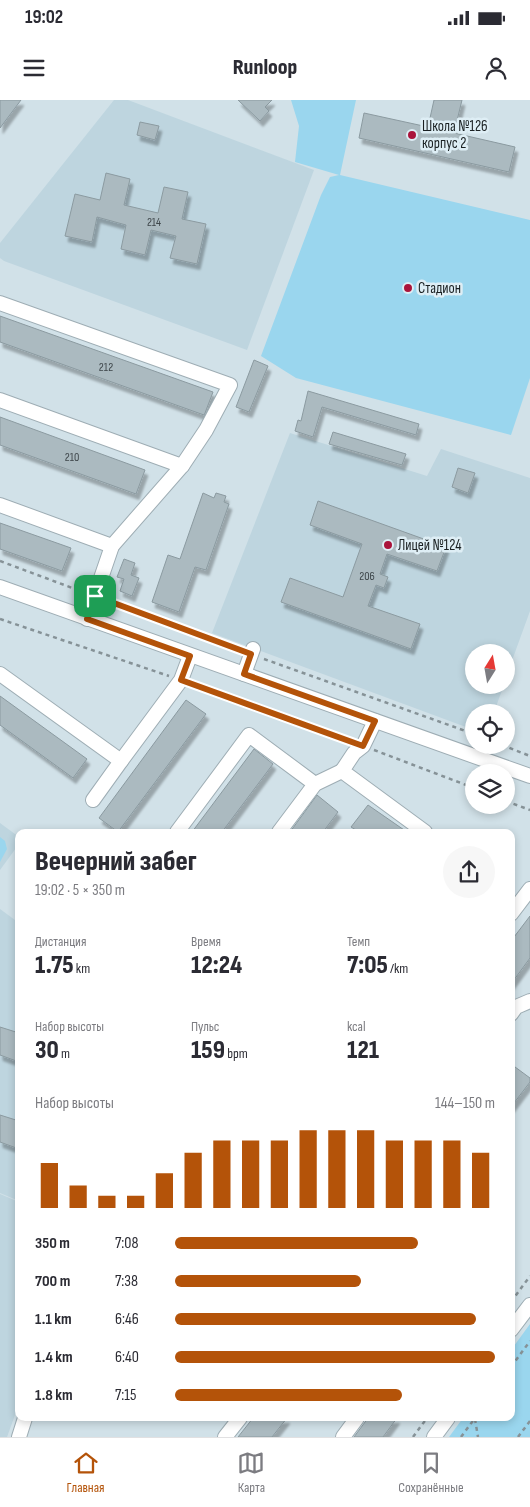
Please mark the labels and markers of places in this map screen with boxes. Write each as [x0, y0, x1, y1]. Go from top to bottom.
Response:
place label: Школа №126 корпус 2 [422, 117, 488, 153]
marker: Школа №126 корпус 2 [406, 129, 418, 141]
place label: Стадион [418, 279, 461, 298]
marker: Стадион [402, 282, 414, 294]
place label: Лицей №124 [398, 536, 462, 555]
marker: Лицей №124 [382, 539, 394, 551]
pin [74, 575, 116, 617]

